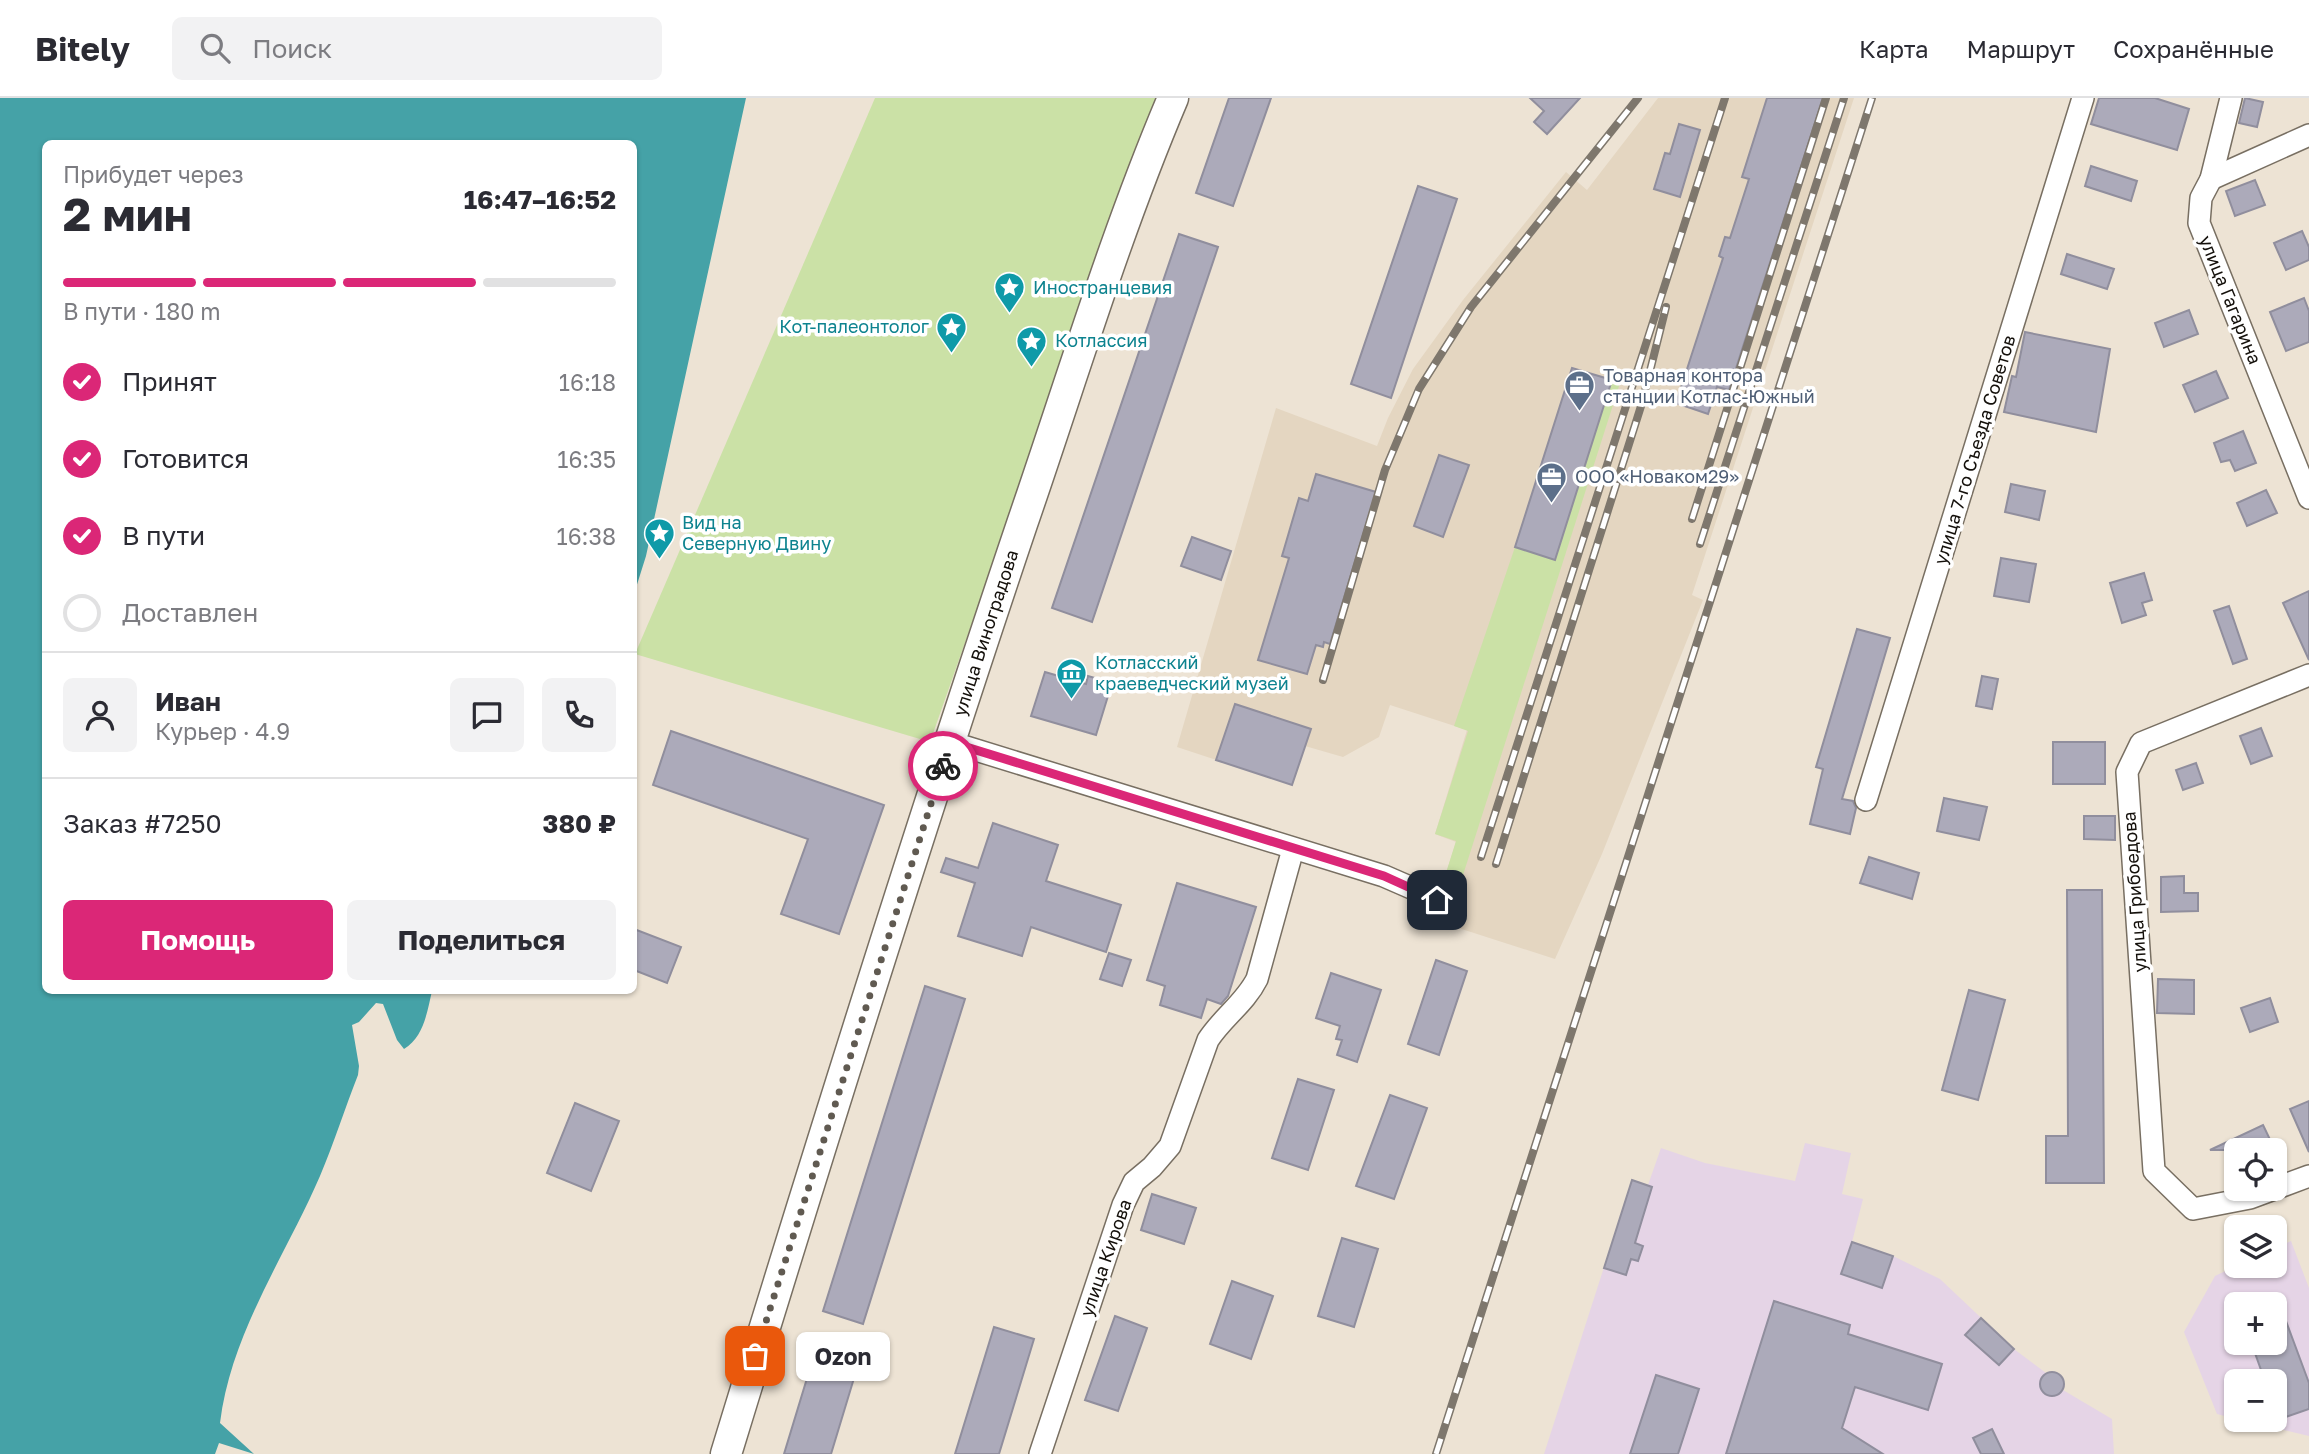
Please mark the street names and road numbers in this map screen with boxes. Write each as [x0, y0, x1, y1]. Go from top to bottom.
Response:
street label: улица Гагарина [2195, 232, 2267, 367]
street label: улица 7-го Съезда Советов [1929, 332, 2020, 567]
street label: улица Виноградова [948, 547, 1022, 719]
street label: улица Грибоедова [2117, 811, 2151, 973]
street label: улица Кирова [1075, 1196, 1135, 1319]

